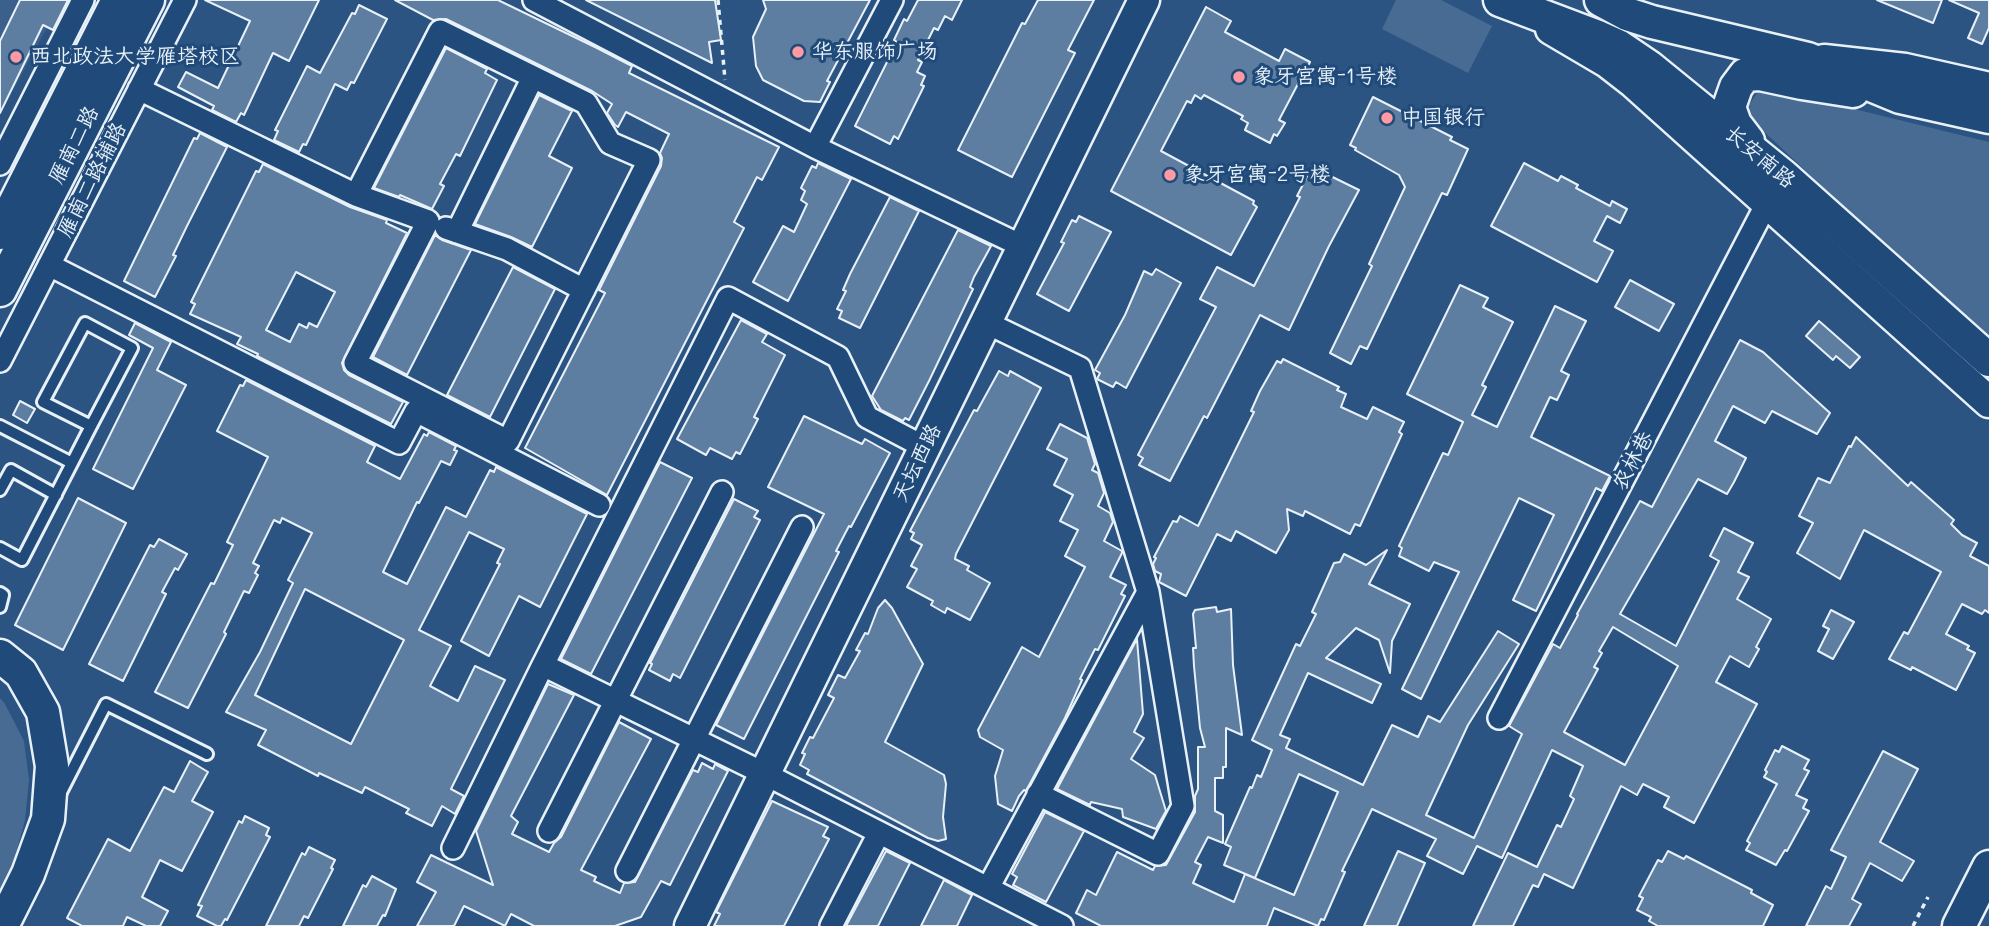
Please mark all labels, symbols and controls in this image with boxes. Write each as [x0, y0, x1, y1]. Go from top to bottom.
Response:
place label: 华东服饰广场 [812, 39, 938, 65]
place label: 西北政法大学雁塔校区 [30, 44, 240, 70]
marker: 华东服饰广场 [790, 44, 806, 60]
marker: 西北政法大学雁塔校区 [8, 49, 24, 65]
place label: 象牙宫寓-1号楼 [1253, 64, 1397, 90]
marker: 象牙宫寓-1号楼 [1231, 69, 1247, 85]
street label: 雁南二路 [44, 102, 104, 188]
place label: 中国银行 [1401, 105, 1485, 131]
marker: 中国银行 [1379, 110, 1395, 126]
street label: 雁南二路辅路 [52, 118, 132, 242]
street label: 长安南路 [1720, 120, 1800, 194]
place label: 象牙宫寓-2号楼 [1184, 162, 1331, 188]
marker: 象牙宫寓-2号楼 [1162, 167, 1178, 183]
street label: 天坛西路 [887, 420, 947, 506]
street label: 农林巷 [1607, 427, 1659, 495]

